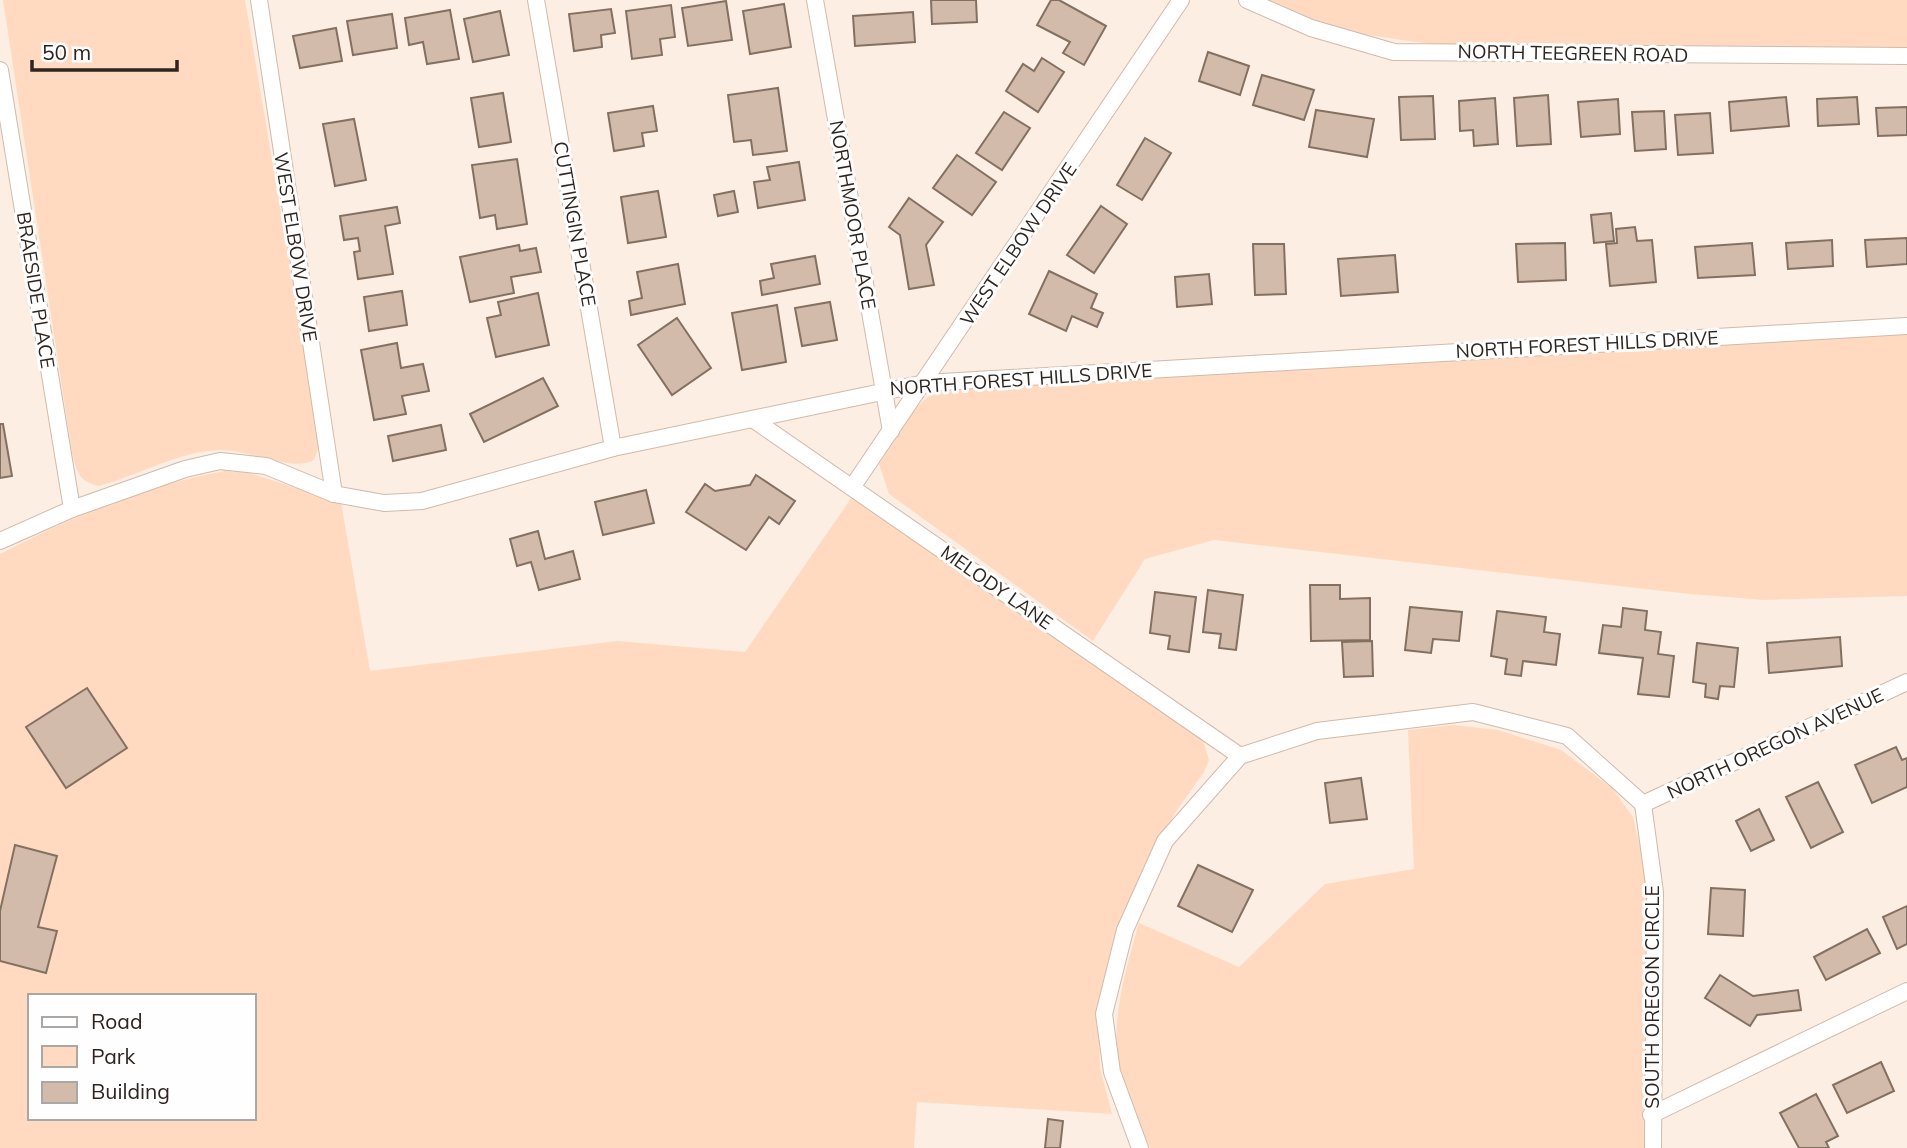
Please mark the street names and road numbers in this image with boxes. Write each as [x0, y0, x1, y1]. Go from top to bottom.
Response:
street label: NORTH TEEGREEN ROAD [1458, 39, 1688, 67]
street label: NORTHMOOR PLACE [825, 119, 881, 311]
street label: CUTTINGIN PLACE [549, 140, 601, 308]
street label: WEST ELBOW DRIVE [269, 150, 323, 344]
street label: WEST ELBOW DRIVE [954, 158, 1082, 330]
street label: BRAESIDE PLACE [12, 210, 60, 370]
street label: NORTH FOREST HILLS DRIVE [1455, 325, 1719, 363]
street label: NORTH FOREST HILLS DRIVE [889, 358, 1153, 400]
street label: MELODY LANE [936, 540, 1058, 634]
street label: NORTH OREGON AVENUE [1663, 682, 1887, 804]
street label: SOUTH OREGON CIRCLE [1640, 885, 1664, 1109]

